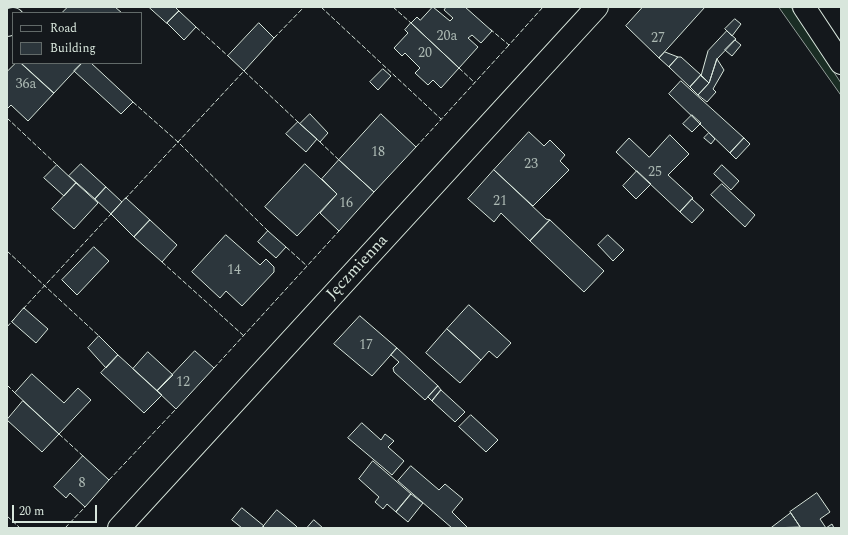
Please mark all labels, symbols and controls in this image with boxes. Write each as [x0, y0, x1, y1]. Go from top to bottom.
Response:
legend [12, 12, 142, 64]
text: Road [50, 19, 77, 38]
house number: 20a [437, 29, 457, 45]
house number: 27 [651, 31, 665, 47]
text: Building [50, 39, 96, 58]
house number: 20 [418, 46, 432, 62]
house number: 36a [16, 77, 36, 93]
house number: 18 [371, 145, 385, 161]
house number: 23 [524, 157, 538, 173]
house number: 25 [648, 165, 662, 181]
house number: 21 [493, 194, 507, 210]
house number: 16 [339, 196, 353, 212]
street label: Jęczmienna [323, 232, 393, 304]
house number: 14 [227, 263, 241, 279]
house number: 17 [359, 338, 373, 354]
house number: 12 [176, 375, 190, 391]
house number: 8 [79, 476, 85, 492]
scale bar [14, 497, 99, 523]
text: 20 m [19, 502, 44, 521]

